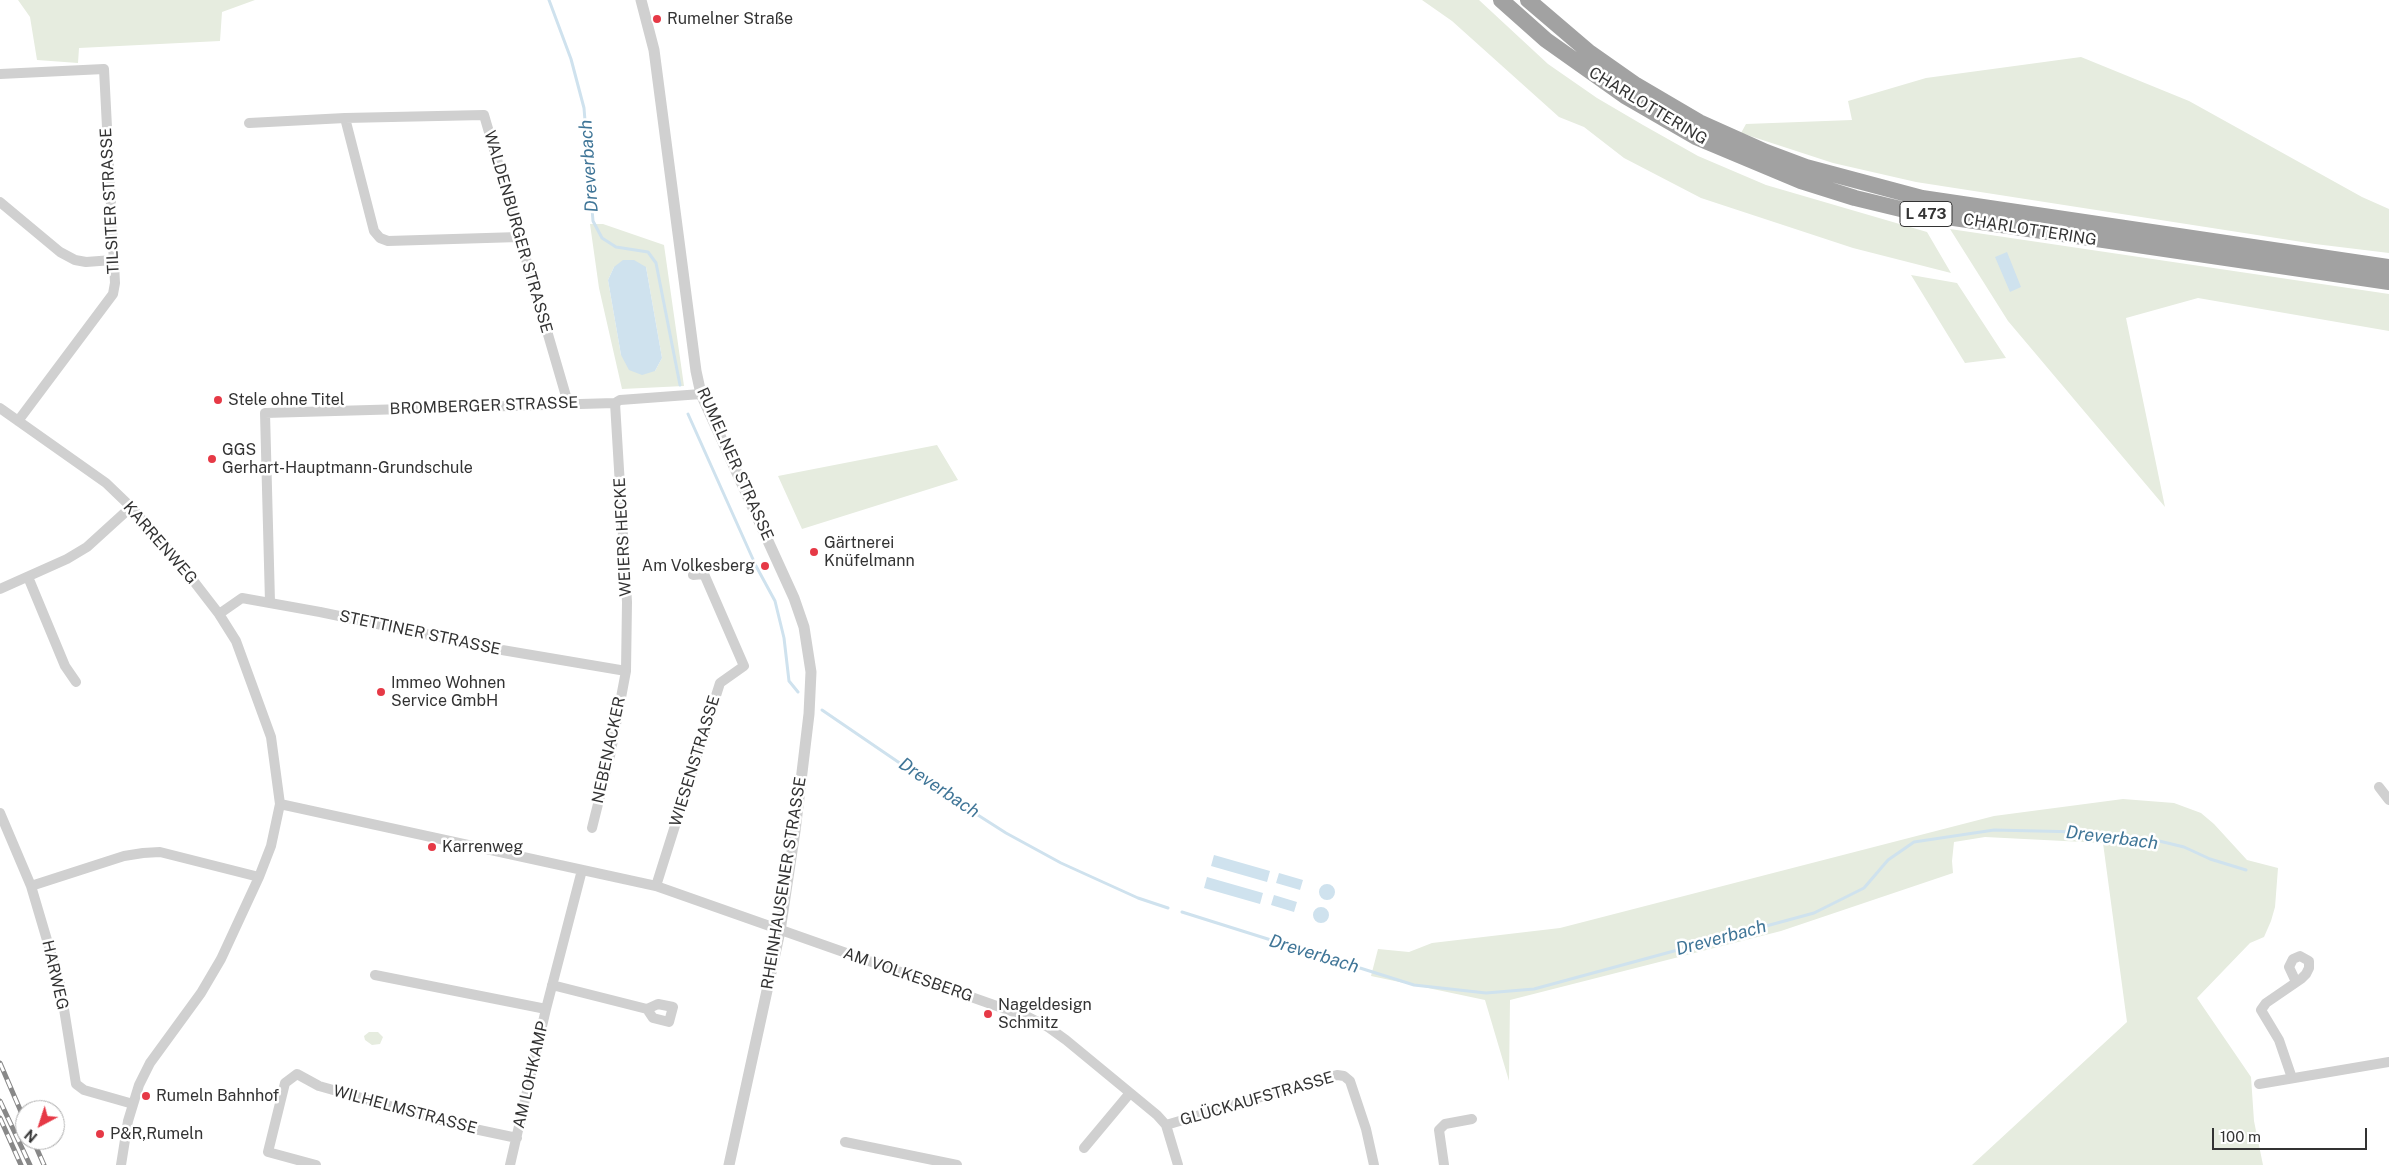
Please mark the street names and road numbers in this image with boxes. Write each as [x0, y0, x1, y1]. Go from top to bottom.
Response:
street label: CHARLOTTERING [1585, 63, 1711, 149]
street label: TILSITER STRASSE [97, 127, 123, 275]
street label: WALDENBURGER STRASSE [480, 129, 556, 335]
road number: L 473 [1900, 202, 1952, 226]
street label: CHARLOTTERING [1962, 210, 2098, 250]
street label: RUMELNER STRASSE [693, 385, 777, 543]
street label: BROMBERGER STRASSE [389, 393, 579, 419]
street label: WEIERS HECKE [610, 477, 636, 597]
street label: KARRENWEG [119, 498, 201, 588]
street label: STETTINER STRASSE [338, 607, 502, 659]
street label: WIESENSTRASSE [666, 693, 724, 829]
street label: NEBENACKER [588, 695, 630, 805]
street label: RHEINHAUSENER STRASSE [758, 775, 810, 991]
street label: HARWEG [38, 938, 72, 1012]
street label: AM VOLKESBERG [841, 944, 975, 1006]
street label: AM LOHKAMP [509, 1020, 553, 1130]
street label: GLÜCKAUFSTRASSE [1178, 1068, 1336, 1130]
street label: WILHELMSTRASSE [331, 1082, 479, 1138]

